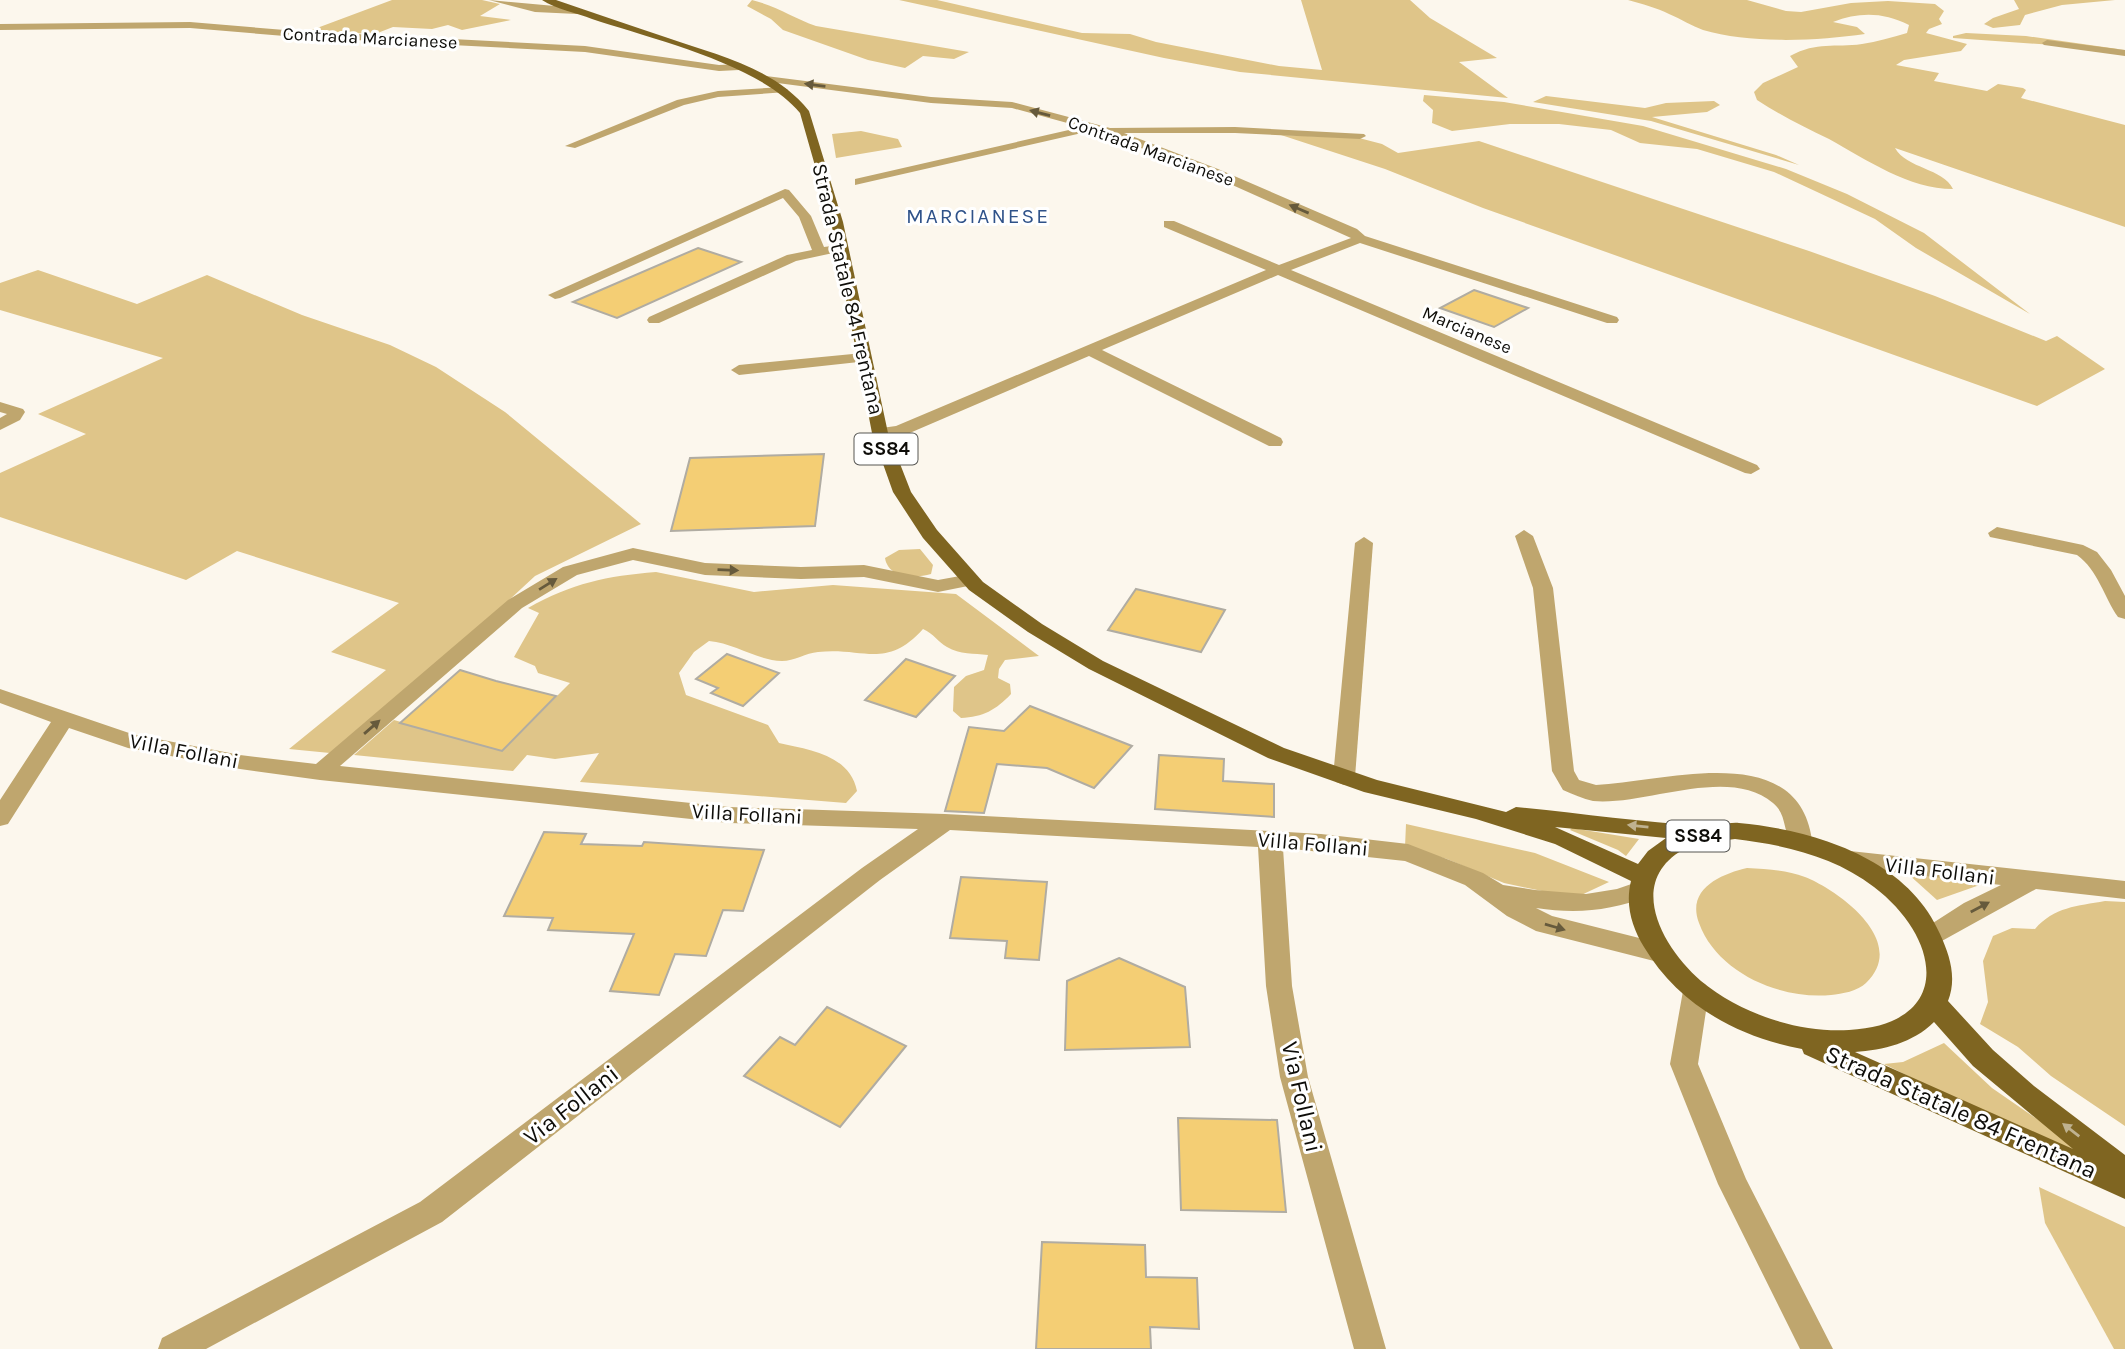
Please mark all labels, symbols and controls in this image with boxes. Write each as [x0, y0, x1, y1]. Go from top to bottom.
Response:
street label: Contrada Marcianese [282, 22, 458, 54]
one-way arrow [804, 79, 826, 90]
one-way arrow [1029, 107, 1050, 117]
street label: Contrada Marcianese [1065, 111, 1237, 191]
street label: Strada Statale 84 Frentana [807, 161, 889, 417]
one-way arrow [1289, 203, 1309, 215]
district label: MARCIANESE [906, 204, 1050, 228]
street label: Marcianese [1419, 301, 1515, 359]
road number: SS84 [854, 433, 917, 464]
one-way arrow [717, 565, 739, 576]
one-way arrow [538, 578, 557, 590]
one-way arrow [363, 720, 380, 735]
street label: Villa Follani [127, 729, 241, 773]
street label: Villa Follani [691, 799, 803, 829]
road number: SS84 [1666, 820, 1730, 852]
one-way arrow [1626, 821, 1648, 832]
street label: Villa Follani [1257, 827, 1369, 861]
street label: Villa Follani [1884, 852, 1996, 890]
one-way arrow [1970, 902, 1990, 913]
one-way arrow [1544, 922, 1566, 933]
street label: Via Follani [1276, 1039, 1328, 1155]
street label: Strada Statale 84 Frentana [1821, 1039, 2101, 1185]
street label: Via Follani [518, 1059, 624, 1151]
one-way arrow [2062, 1124, 2080, 1138]

